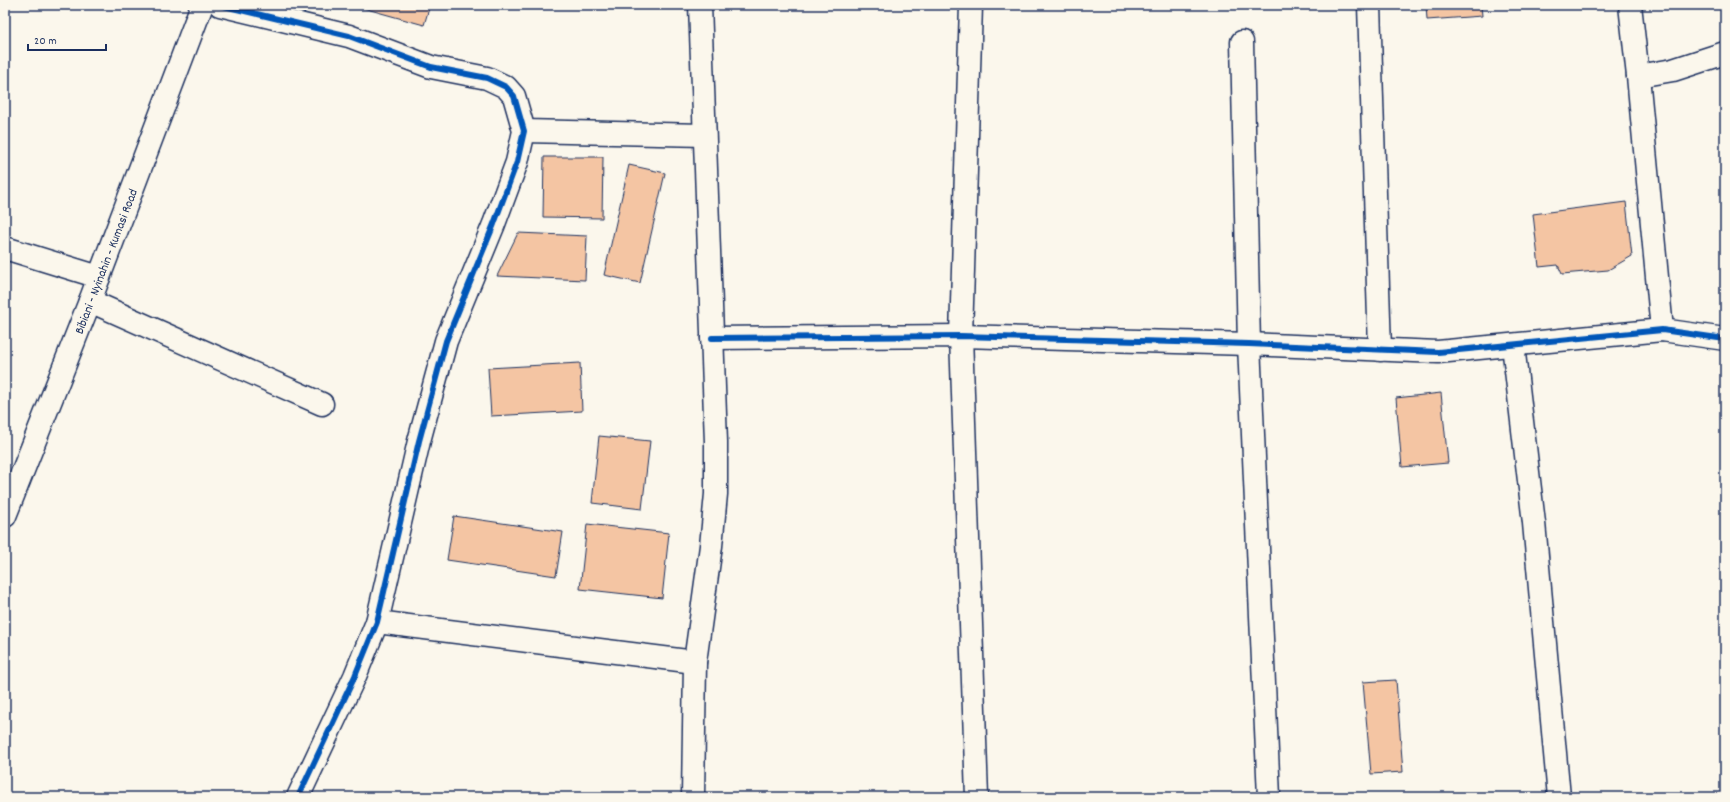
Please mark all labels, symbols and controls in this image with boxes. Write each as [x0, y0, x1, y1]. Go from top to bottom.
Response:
scale bar [28, 26, 106, 52]
text: 20 m [34, 33, 57, 50]
street label: Bibiani - Nyinahin - Kumasi Road [71, 187, 144, 337]

